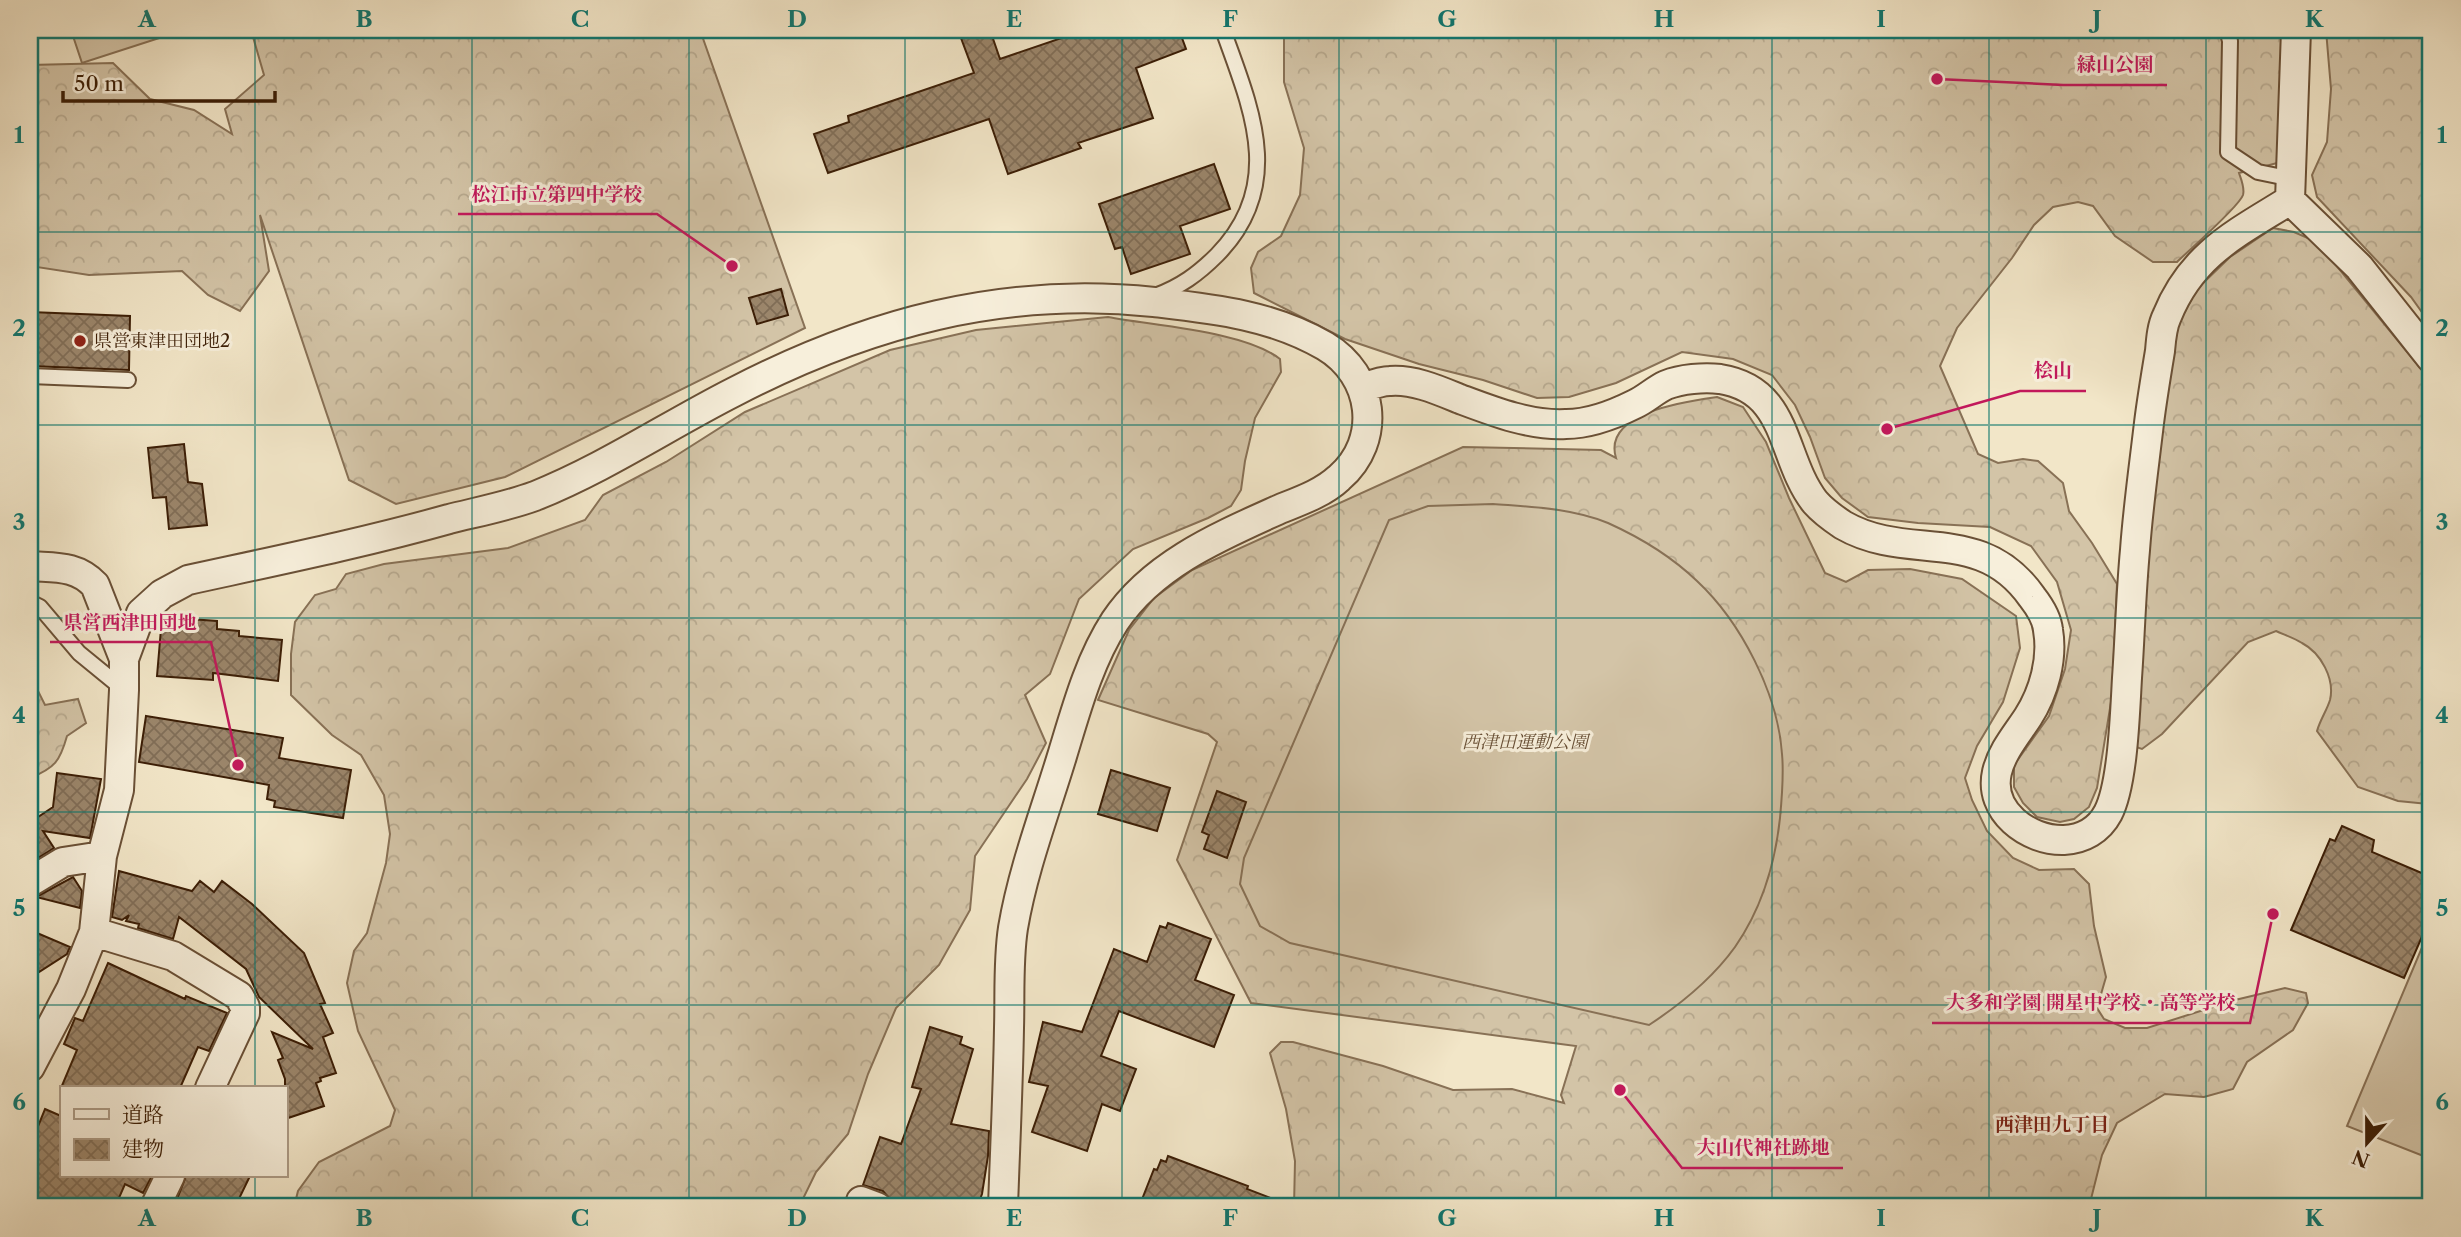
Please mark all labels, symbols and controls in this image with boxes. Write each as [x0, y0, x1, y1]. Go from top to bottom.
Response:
text: A [137, 5, 157, 33]
text: B [355, 5, 373, 33]
text: C [571, 5, 589, 33]
text: D [787, 5, 807, 33]
text: E [1006, 5, 1022, 33]
text: F [1222, 5, 1238, 33]
text: G [1437, 5, 1457, 33]
text: H [1654, 5, 1675, 33]
text: I [1876, 5, 1886, 33]
text: J [2088, 5, 2102, 33]
text: K [2305, 5, 2324, 33]
callout: 緑山公園 [2063, 45, 2167, 85]
text: 緑山公園 [2077, 53, 2153, 76]
scale bar [63, 60, 275, 104]
text: 50 m [74, 71, 124, 96]
text: 1 [14, 121, 25, 149]
text: 1 [2437, 121, 2448, 149]
callout: 松江市立第四中学校 [458, 174, 657, 214]
text: 松江市立第四中学校 [471, 183, 643, 206]
text: 2 [12, 314, 26, 342]
text: 2 [2435, 314, 2449, 342]
place label: 県営東津田団地2 [94, 330, 230, 352]
marker: 県営東津田団地2 [72, 333, 88, 349]
callout: 桧山 [2020, 351, 2086, 391]
text: 桧山 [2034, 359, 2072, 382]
text: 3 [13, 508, 26, 536]
text: 3 [2436, 508, 2449, 536]
callout: 県営西津田団地 [50, 602, 211, 642]
text: 県営西津田団地 [63, 611, 197, 634]
text: 4 [12, 701, 26, 729]
text: 4 [2435, 701, 2449, 729]
park label: 西津田運動公園 [1462, 731, 1591, 753]
text: 5 [13, 894, 25, 922]
text: 5 [2436, 894, 2448, 922]
callout: 大多和学園 開星中学校・高等学校 [1932, 983, 2250, 1023]
text: 大多和学園 開星中学校・高等学校 [1946, 991, 2236, 1014]
legend [60, 1086, 287, 1178]
text: 6 [12, 1088, 26, 1116]
text: 6 [2435, 1088, 2449, 1116]
text: 道路 [122, 1102, 164, 1127]
north arrow [2332, 1108, 2402, 1178]
district label: 西津田九丁目 [1995, 1113, 2109, 1136]
callout: 大山代神社跡地 [1682, 1128, 1843, 1168]
text: 建物 [122, 1136, 164, 1161]
text: 大山代神社跡地 [1696, 1136, 1830, 1159]
text: N [2349, 1145, 2373, 1172]
text: A [137, 1204, 157, 1232]
text: B [355, 1204, 373, 1232]
text: C [571, 1204, 589, 1232]
text: D [787, 1204, 807, 1232]
text: E [1006, 1204, 1022, 1232]
text: F [1222, 1204, 1238, 1232]
text: G [1437, 1204, 1457, 1232]
text: H [1654, 1204, 1675, 1232]
text: I [1876, 1204, 1886, 1232]
text: J [2088, 1204, 2102, 1232]
text: K [2305, 1204, 2324, 1232]

